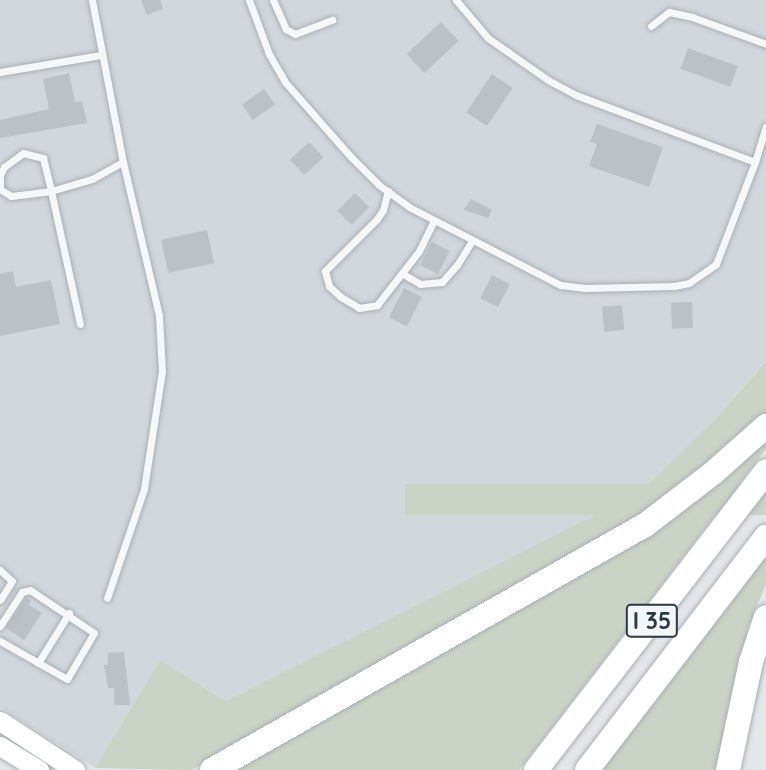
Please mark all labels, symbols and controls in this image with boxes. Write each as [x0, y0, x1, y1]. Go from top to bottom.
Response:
road number: I 35 [626, 601, 678, 640]

